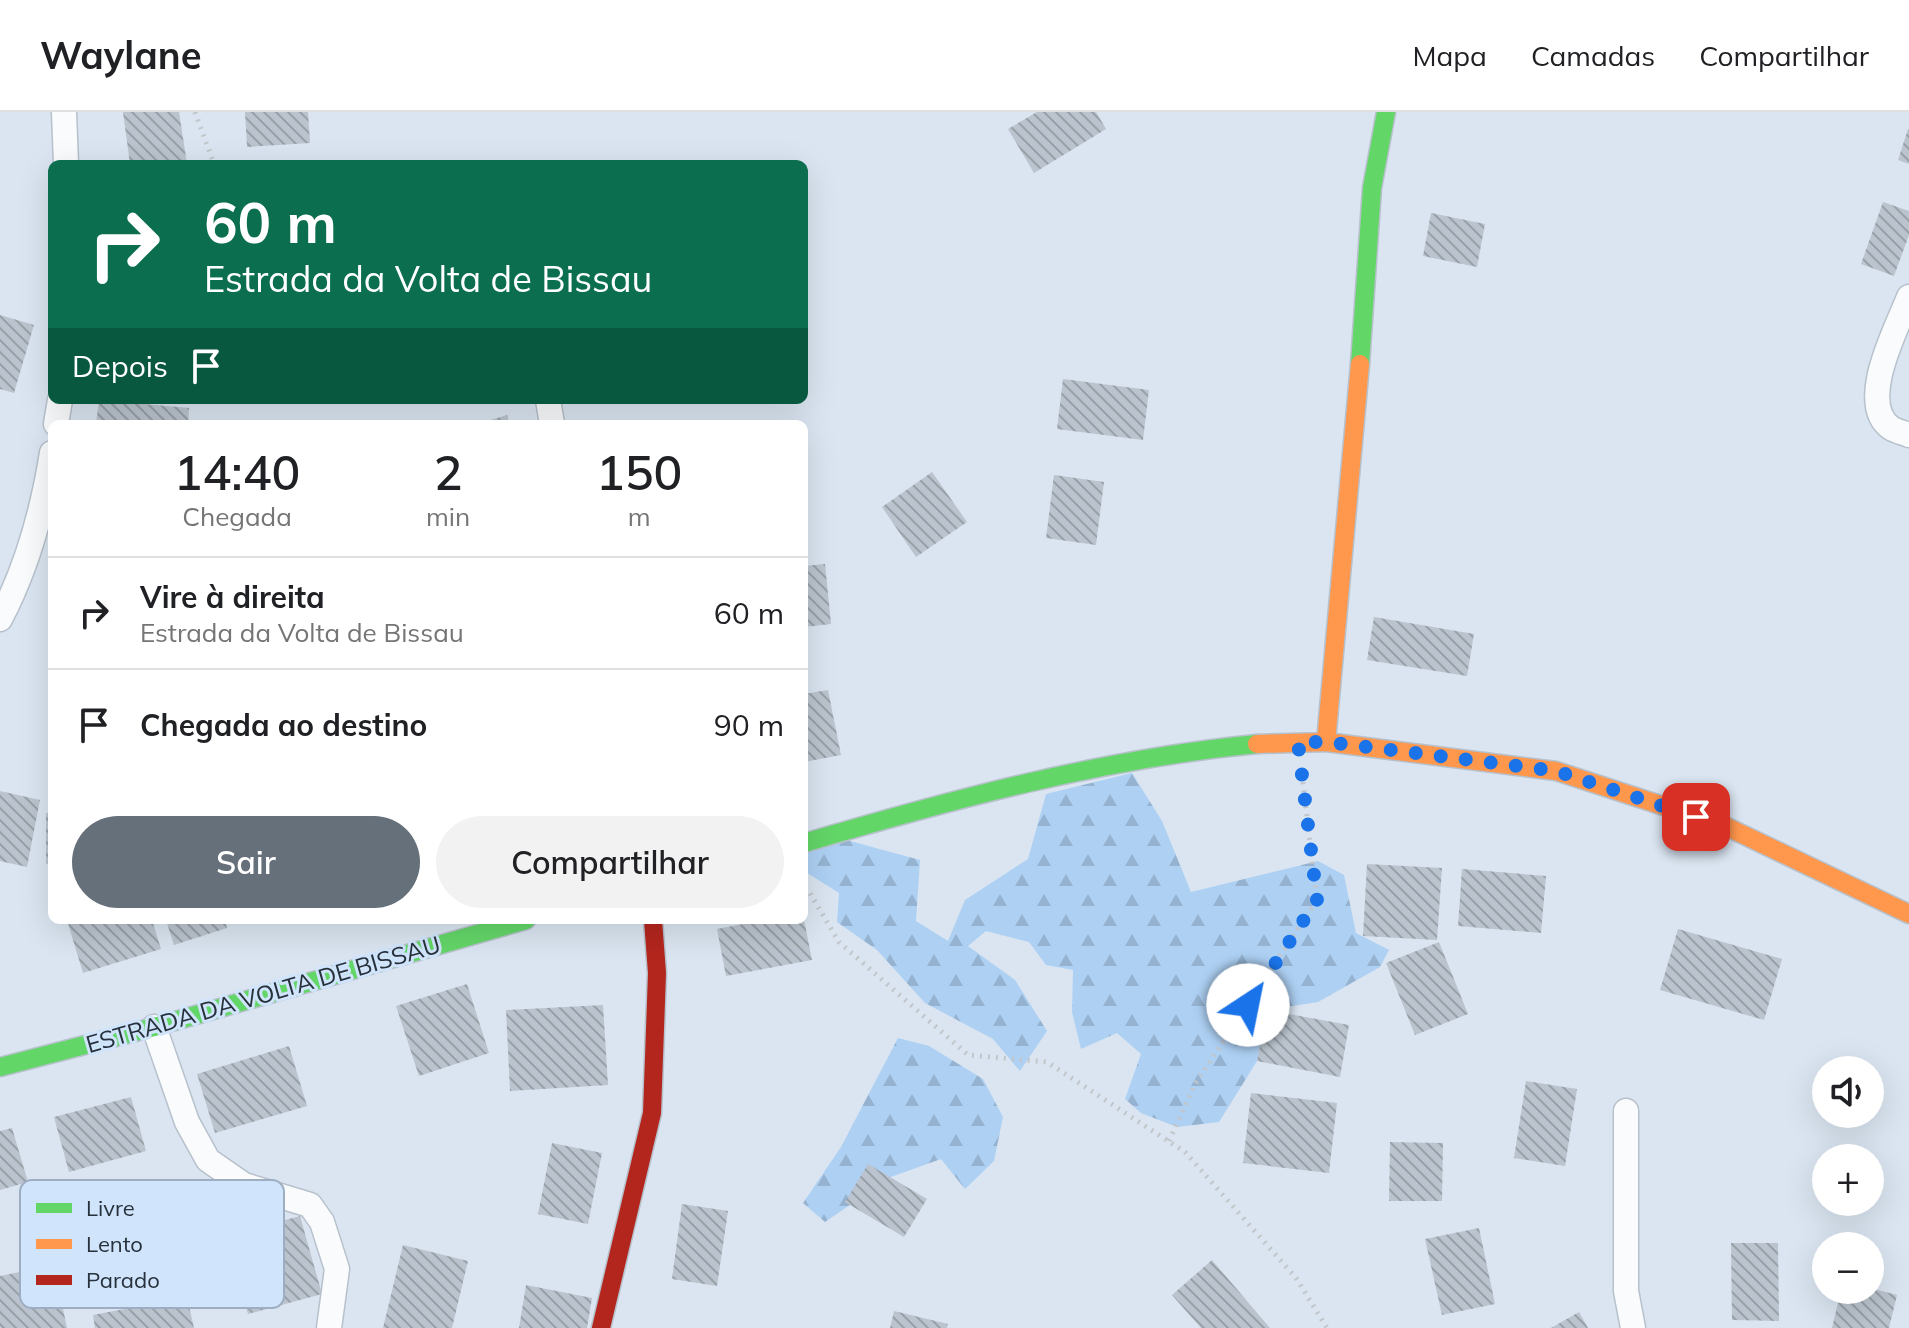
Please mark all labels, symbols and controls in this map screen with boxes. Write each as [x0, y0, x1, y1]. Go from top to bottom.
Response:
text: Waylane [40, 31, 202, 79]
text: Mapa [1412, 38, 1487, 73]
text: Camadas [1531, 38, 1655, 73]
text: Compartilhar [1699, 38, 1869, 73]
text: 60 m [204, 187, 337, 257]
icon: right [72, 192, 176, 296]
text: Estrada da Volta de Bissau [204, 256, 652, 301]
icon: arrive [184, 344, 228, 388]
text: Depois [72, 347, 168, 385]
text: 14:40 [174, 442, 300, 502]
text: 2 [434, 442, 462, 502]
text: 150 [596, 442, 682, 502]
text: Chegada [182, 500, 292, 533]
text: min [426, 500, 470, 533]
text: m [628, 500, 651, 533]
text: Vire à direita [140, 578, 325, 616]
icon: right [72, 591, 116, 635]
text: 60 m [714, 594, 784, 632]
text: Estrada da Volta de Bissau [140, 616, 464, 649]
icon: arrive [72, 703, 116, 747]
text: Chegada ao destino [140, 706, 427, 744]
text: 90 m [714, 706, 784, 744]
pin [1662, 783, 1730, 851]
icon: arrive [1674, 795, 1718, 839]
button: Sair [72, 816, 420, 908]
button: Compartilhar [436, 816, 784, 908]
street label: ESTRADA DA VOLTA DE BISSAU [82, 929, 444, 1059]
position arrow [1206, 963, 1290, 1047]
map controls [1812, 1056, 1884, 1304]
button: sound [1812, 1056, 1884, 1128]
button: + [1812, 1144, 1884, 1216]
legend [20, 1180, 284, 1308]
text: Livre [86, 1194, 135, 1222]
text: Lento [86, 1230, 143, 1258]
button: − [1812, 1232, 1884, 1304]
text: Parado [86, 1266, 160, 1294]

